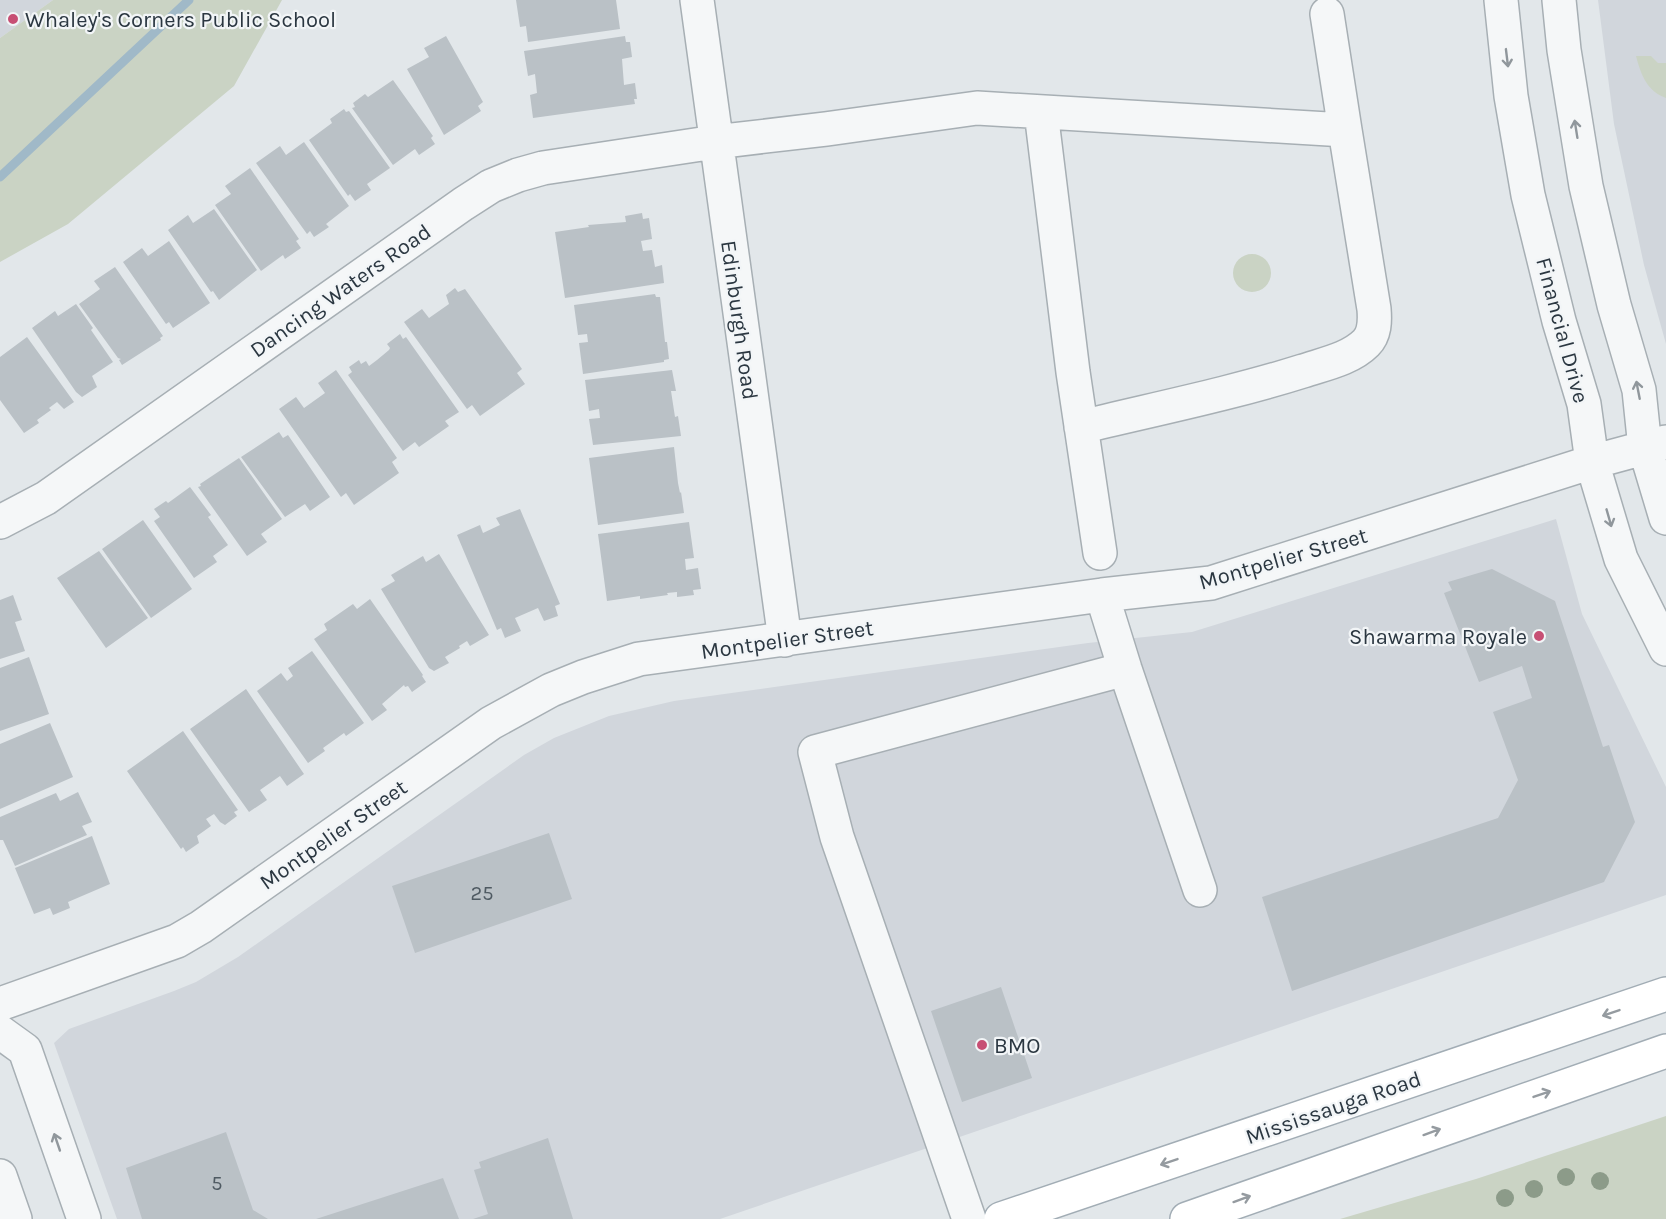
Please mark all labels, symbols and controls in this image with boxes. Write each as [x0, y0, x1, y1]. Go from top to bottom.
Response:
place label: Whaley's Corners Public School [25, 7, 336, 33]
marker: Whaley's Corners Public School [6, 12, 20, 26]
one-way arrow [1502, 48, 1513, 68]
one-way arrow [1570, 119, 1581, 139]
street label: Dancing Waters Road [245, 219, 436, 363]
street label: Edinburgh Road [715, 239, 763, 402]
street label: Financial Drive [1530, 255, 1594, 406]
one-way arrow [1632, 381, 1643, 400]
one-way arrow [1604, 509, 1615, 528]
street label: Montpelier Street [1196, 522, 1370, 595]
street label: Montpelier Street [699, 615, 875, 665]
place label: Shawarma Royale [1349, 624, 1527, 650]
marker: Shawarma Royale [1532, 629, 1546, 643]
street label: Montpelier Street [255, 774, 412, 895]
house number: 25 [471, 882, 493, 905]
one-way arrow [1602, 1008, 1621, 1019]
place label: BMO [994, 1033, 1041, 1059]
marker: BMO [975, 1038, 989, 1052]
street label: Mississauga Road [1242, 1066, 1424, 1150]
one-way arrow [1532, 1087, 1551, 1098]
one-way arrow [1422, 1125, 1441, 1136]
one-way arrow [51, 1134, 62, 1152]
one-way arrow [1160, 1158, 1179, 1169]
house number: 5 [211, 1172, 223, 1195]
one-way arrow [1232, 1193, 1251, 1204]

